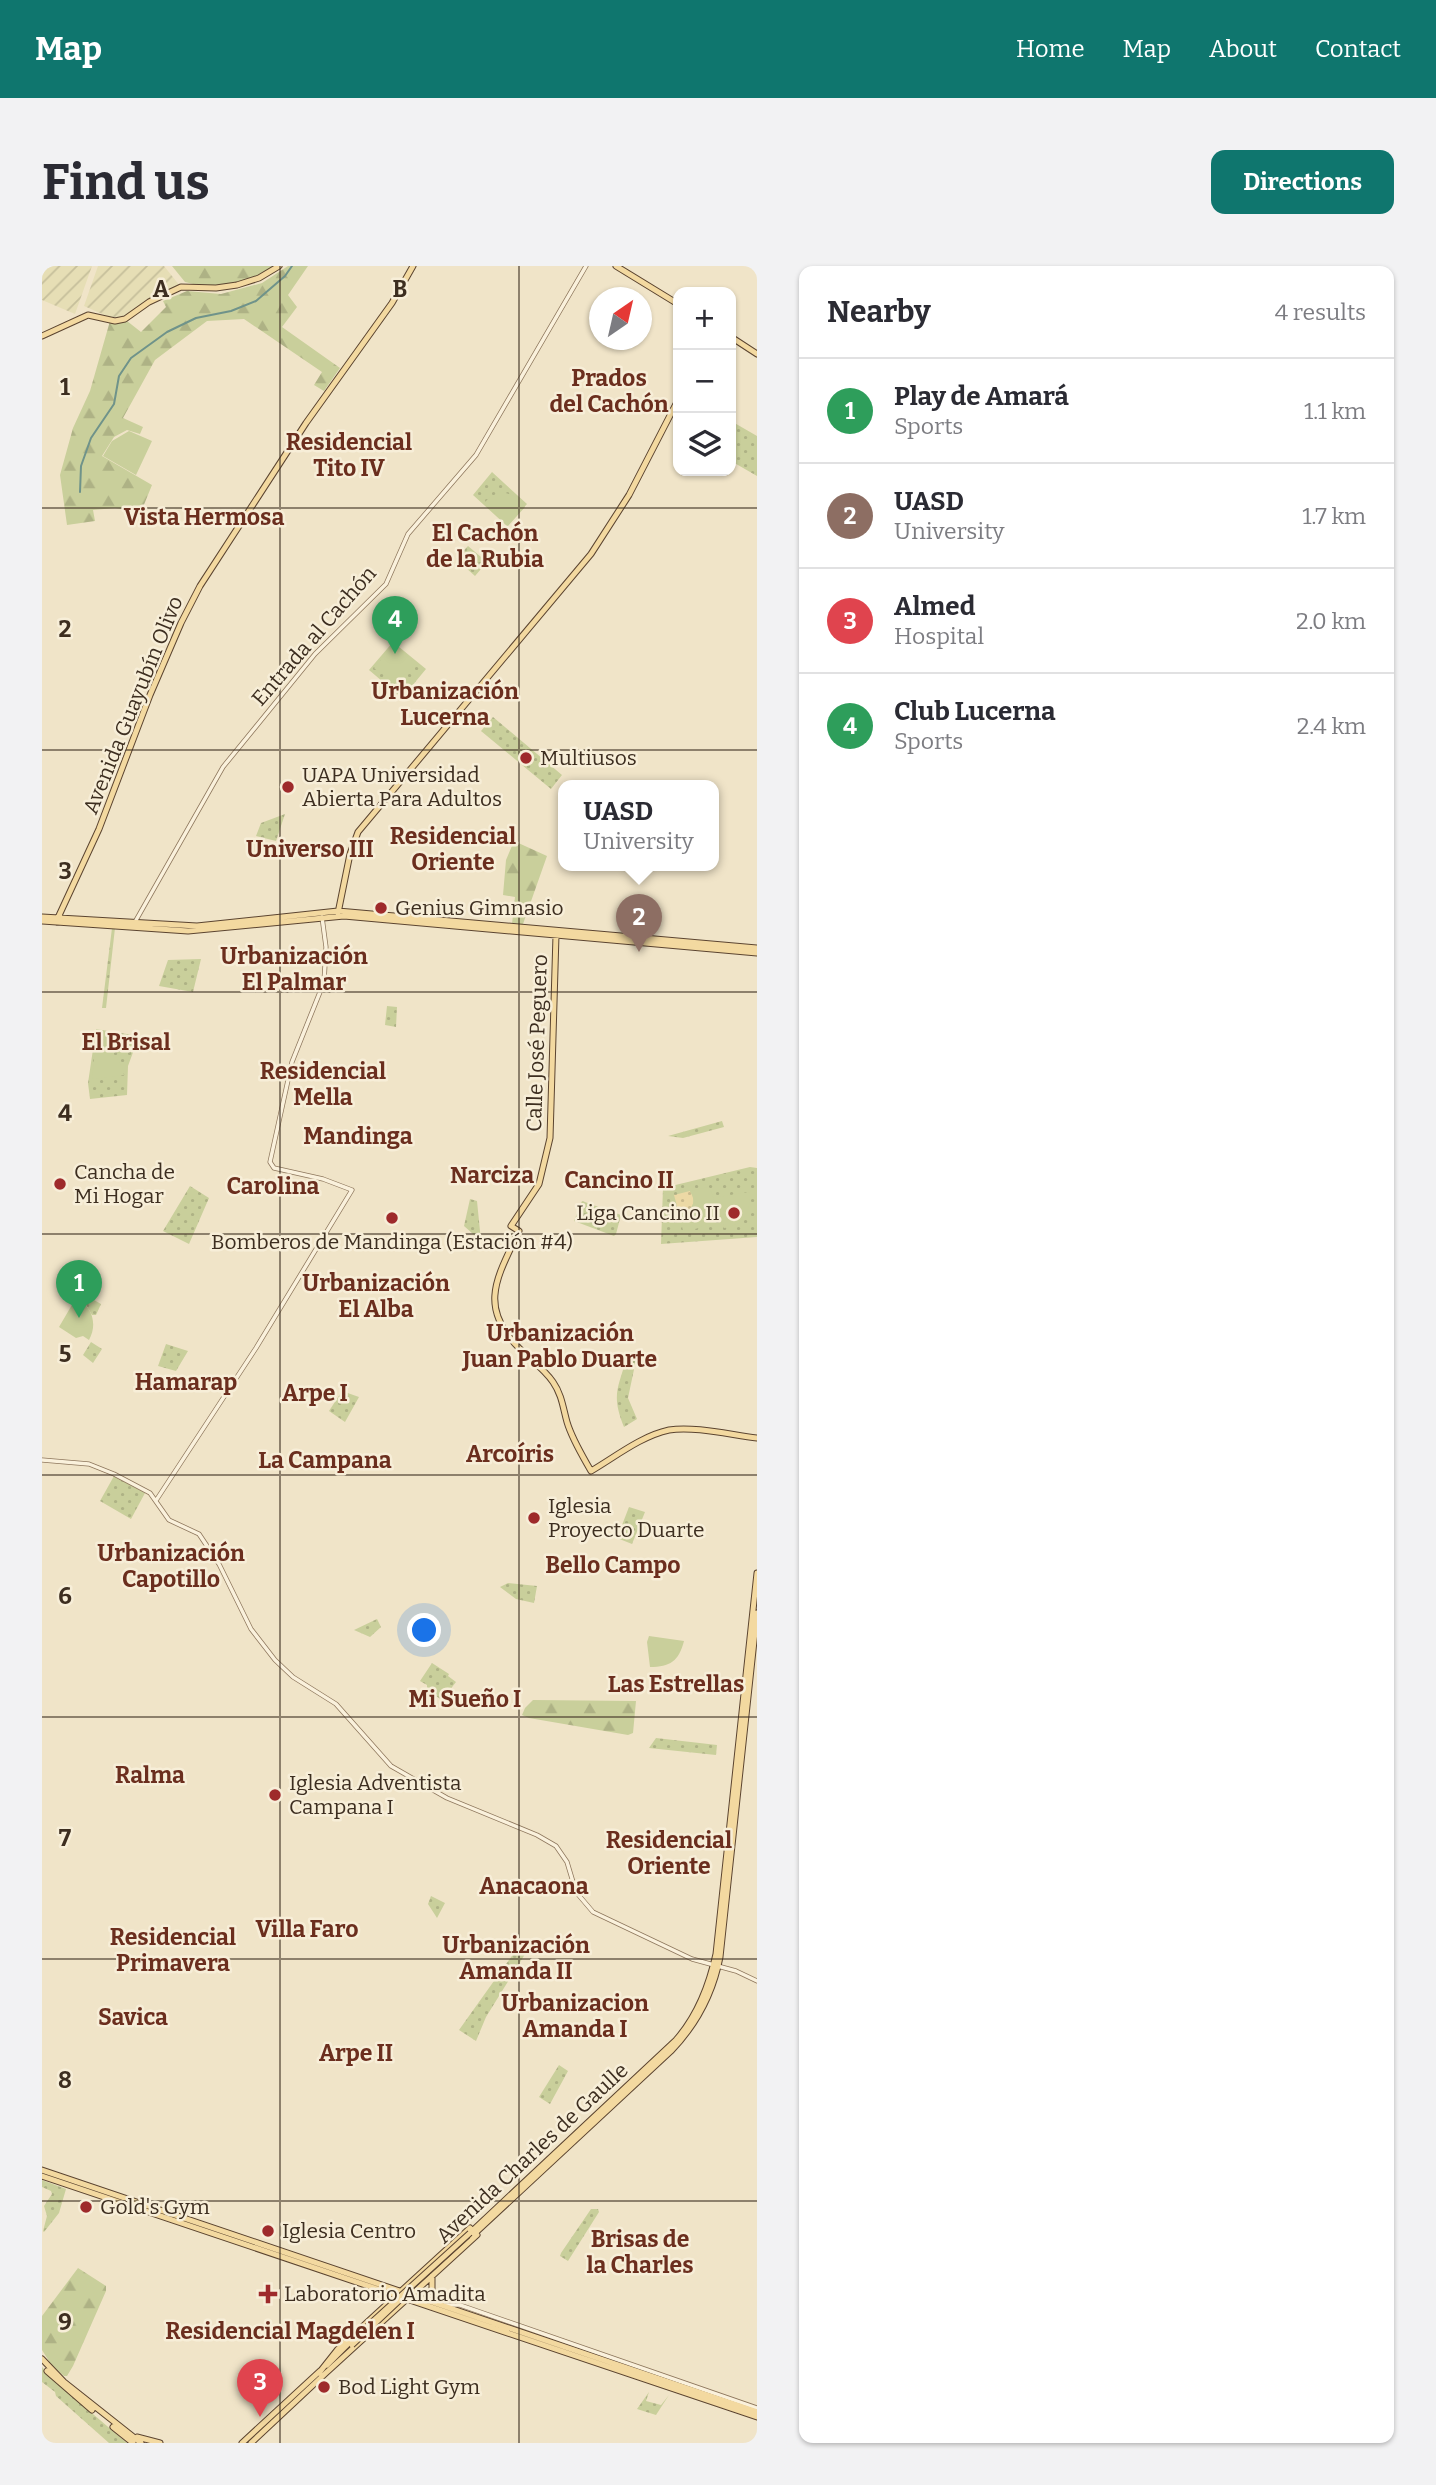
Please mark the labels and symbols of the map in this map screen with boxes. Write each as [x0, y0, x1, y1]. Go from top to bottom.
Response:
text: A [153, 275, 170, 303]
text: B [393, 275, 407, 303]
north arrow [589, 287, 652, 350]
district label: Prados del Cachón [549, 364, 669, 418]
text: 1 [60, 373, 70, 401]
district label: Residencial Tito IV [286, 428, 412, 482]
district label: Vista Hermosa [124, 503, 284, 531]
district label: El Cachón de la Rubia [426, 519, 544, 573]
street label: Entrada al Cachón [246, 561, 382, 711]
street label: Avenida Guayubín Olivo [77, 592, 189, 818]
pin: 4 [372, 596, 418, 654]
text: 2 [59, 615, 72, 643]
district label: Urbanización Lucerna [371, 677, 519, 731]
place label: Multiusos [540, 745, 637, 771]
marker: Multiusos [518, 750, 534, 766]
place label: UAPA Universidad Abierta Para Adultos [302, 762, 502, 812]
marker: UAPA Universidad Abierta Para Adultos [280, 779, 296, 795]
district label: Residencial Oriente [390, 822, 516, 876]
district label: Universo III [246, 835, 374, 863]
text: 3 [58, 857, 72, 885]
pin: 2 [616, 894, 662, 952]
place label: Genius Gimnasio [395, 895, 564, 921]
marker: Genius Gimnasio [373, 900, 389, 916]
district label: Urbanización El Palmar [220, 942, 368, 996]
street label: Calle José Peguero [521, 954, 553, 1132]
district label: El Brisal [81, 1028, 171, 1056]
district label: Residencial Mella [260, 1057, 386, 1111]
text: 4 [58, 1099, 72, 1127]
district label: Mandinga [303, 1122, 413, 1150]
place label: Cancha de Mi Hogar [74, 1159, 175, 1209]
district label: Narciza [450, 1161, 534, 1189]
district label: Cancino II [564, 1166, 674, 1194]
district label: Carolina [227, 1172, 320, 1200]
marker: Cancha de Mi Hogar [52, 1176, 68, 1192]
place label: Liga Cancino II [576, 1200, 720, 1226]
marker: Liga Cancino II [726, 1205, 742, 1221]
marker: Bomberos de Mandinga (Estación #4) [384, 1210, 400, 1226]
place label: Bomberos de Mandinga (Estación #4) [211, 1229, 573, 1255]
pin: 1 [56, 1260, 102, 1318]
district label: Urbanización El Alba [302, 1269, 450, 1323]
district label: Urbanización Juan Pablo Duarte [461, 1319, 657, 1373]
text: 5 [59, 1340, 71, 1368]
district label: Hamarap [135, 1368, 237, 1396]
district label: Arpe I [282, 1379, 348, 1407]
district label: Arcoíris [466, 1440, 554, 1468]
district label: La Campana [258, 1446, 392, 1474]
place label: Iglesia Proyecto Duarte [548, 1493, 704, 1543]
marker: Iglesia Proyecto Duarte [526, 1510, 542, 1526]
district label: Urbanización Capotillo [97, 1539, 245, 1593]
district label: Bello Campo [545, 1551, 681, 1579]
text: 6 [58, 1582, 72, 1610]
your location [407, 1613, 441, 1647]
district label: Las Estrellas [608, 1670, 744, 1698]
district label: Mi Sueño I [409, 1685, 521, 1713]
district label: Ralma [115, 1761, 185, 1789]
place label: Iglesia Adventista Campana I [289, 1770, 462, 1820]
marker: Iglesia Adventista Campana I [267, 1787, 283, 1803]
text: 7 [59, 1824, 72, 1852]
district label: Residencial Oriente [606, 1826, 732, 1880]
district label: Anacaona [479, 1872, 589, 1900]
district label: Villa Faro [256, 1915, 358, 1943]
district label: Residencial Primavera [110, 1923, 236, 1977]
district label: Urbanización Amanda II [442, 1931, 590, 1985]
district label: Urbanizacion Amanda I [501, 1989, 649, 2043]
district label: Savica [98, 2003, 168, 2031]
district label: Arpe II [319, 2039, 393, 2067]
street label: Avenida Charles de Gaulle [431, 2057, 633, 2249]
text: 8 [58, 2066, 72, 2094]
place label: Gold's Gym [100, 2194, 210, 2220]
marker: Gold's Gym [78, 2199, 94, 2215]
place label: Iglesia Centro [282, 2218, 416, 2244]
marker: Iglesia Centro [260, 2223, 276, 2239]
district label: Brisas de la Charles [586, 2225, 694, 2279]
place label: Laboratorio Amadita [284, 2281, 486, 2307]
marker: Laboratorio Amadita [258, 2284, 278, 2304]
text: 9 [58, 2308, 72, 2336]
district label: Residencial Magdelen I [165, 2317, 415, 2345]
pin: 3 [237, 2359, 283, 2417]
place label: Bod Light Gym [338, 2374, 480, 2400]
marker: Bod Light Gym [316, 2379, 332, 2395]

